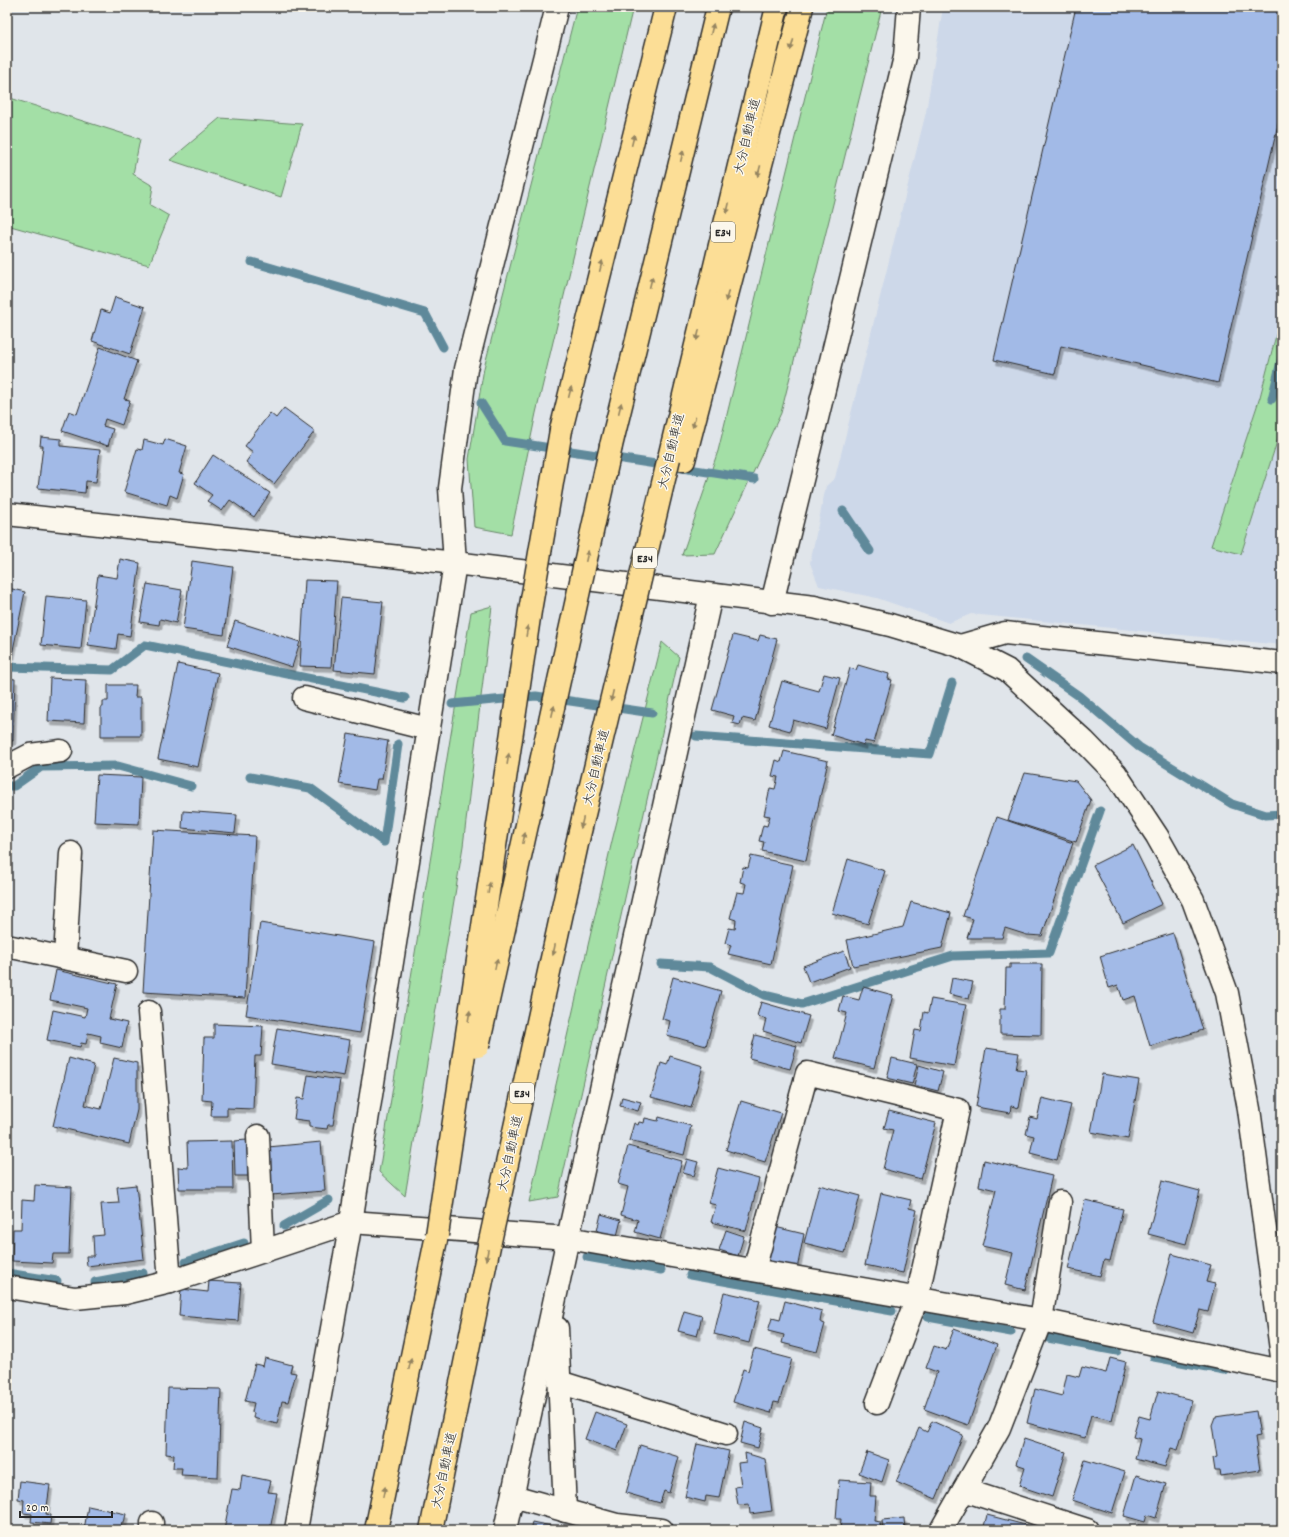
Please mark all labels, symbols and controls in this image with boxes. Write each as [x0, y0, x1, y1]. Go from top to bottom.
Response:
one-way arrow [710, 23, 716, 36]
one-way arrow [789, 39, 795, 51]
street label: 大分自動車道 [730, 96, 766, 177]
one-way arrow [630, 134, 636, 146]
one-way arrow [679, 150, 685, 162]
one-way arrow [756, 165, 762, 177]
one-way arrow [725, 202, 731, 215]
road number: E34 [711, 222, 735, 242]
one-way arrow [599, 260, 605, 272]
one-way arrow [648, 276, 654, 288]
one-way arrow [723, 290, 729, 303]
one-way arrow [695, 329, 701, 341]
one-way arrow [567, 386, 573, 398]
one-way arrow [618, 402, 624, 415]
street label: 大分自動車道 [654, 411, 690, 492]
one-way arrow [691, 416, 697, 428]
road number: E34 [633, 548, 657, 568]
one-way arrow [584, 550, 590, 563]
one-way arrow [524, 625, 530, 637]
one-way arrow [608, 690, 614, 703]
one-way arrow [550, 704, 556, 717]
street label: 大分自動車道 [579, 727, 615, 808]
one-way arrow [505, 753, 511, 765]
one-way arrow [578, 817, 584, 829]
one-way arrow [522, 831, 528, 844]
one-way arrow [486, 882, 492, 894]
one-way arrow [550, 944, 556, 956]
one-way arrow [494, 958, 500, 971]
one-way arrow [466, 1010, 472, 1022]
road number: E34 [510, 1083, 534, 1103]
street label: 大分自動車道 [494, 1113, 529, 1194]
one-way arrow [484, 1249, 490, 1261]
one-way arrow [407, 1358, 413, 1371]
street label: 大分自動車道 [428, 1430, 463, 1511]
one-way arrow [381, 1486, 387, 1498]
scale bar [20, 1493, 112, 1519]
text: 20 m [26, 1500, 49, 1517]

